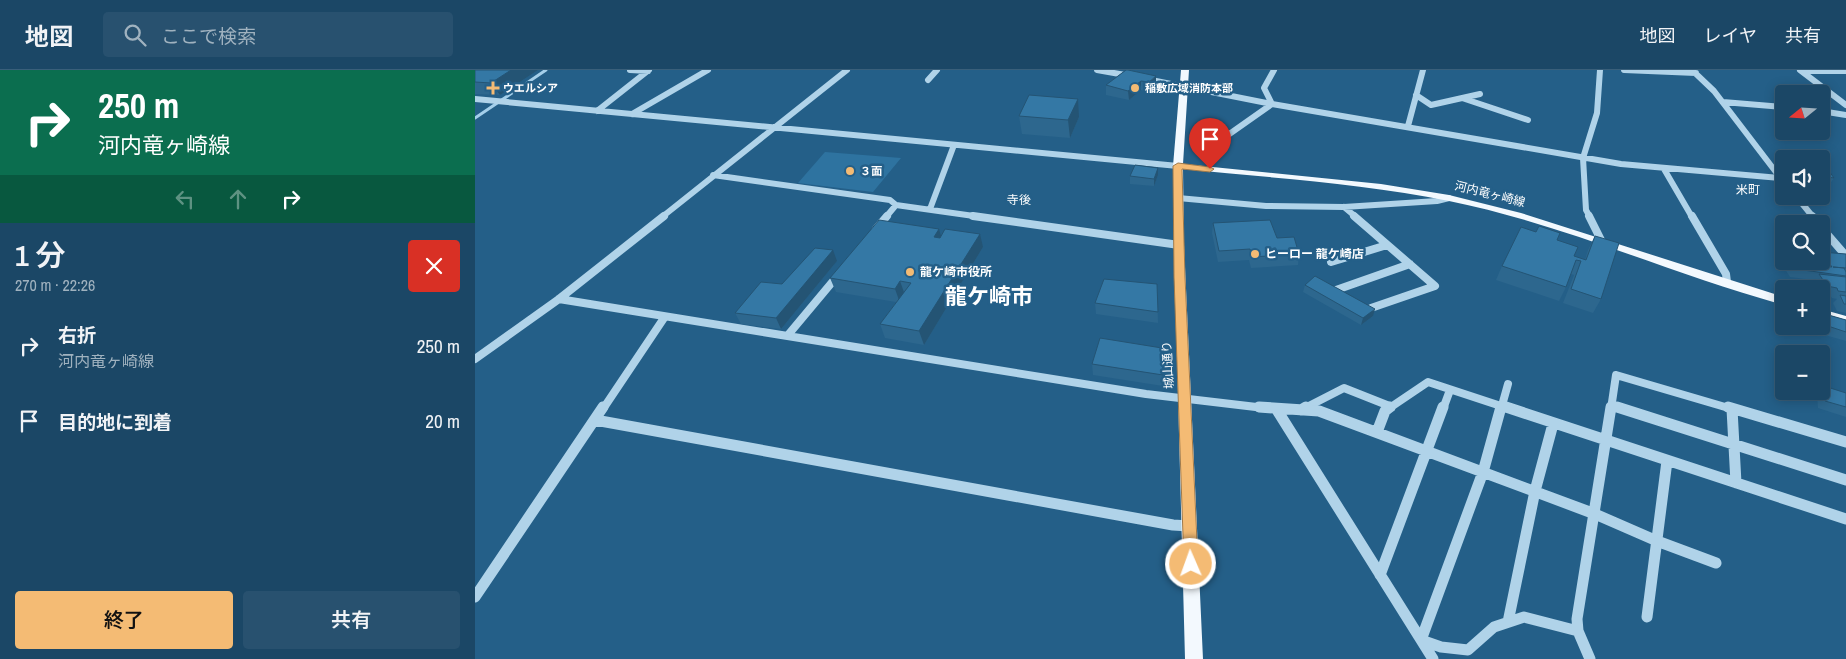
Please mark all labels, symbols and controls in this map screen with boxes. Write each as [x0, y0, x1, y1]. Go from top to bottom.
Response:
search box [103, 12, 453, 57]
text: 地図 [25, 20, 73, 52]
icon: search [121, 21, 149, 49]
text: ここで検索 [161, 23, 256, 49]
text: 地図 [1640, 23, 1676, 48]
text: レイヤ [1704, 23, 1757, 48]
text: 共有 [1785, 23, 1821, 48]
place label: ウエルシア [503, 81, 558, 95]
place label: 稲敷広域消防本部 [1145, 81, 1233, 95]
text: 250 m [98, 82, 179, 129]
marker: ウエルシア [487, 82, 499, 94]
marker: 稲敷広域消防本部 [1129, 82, 1141, 94]
north arrow [1775, 85, 1830, 140]
map controls [1775, 85, 1830, 400]
icon: right [15, 90, 80, 155]
pin [1189, 118, 1231, 169]
icon: arrive [1196, 125, 1224, 153]
text: 河内竜ヶ崎線 [98, 130, 230, 160]
button: sound [1775, 150, 1830, 205]
place label: ３面 [860, 164, 882, 178]
marker: ３面 [844, 165, 856, 177]
street label: 河内竜ヶ崎線 [1453, 178, 1527, 210]
district label: 米町 [1736, 182, 1760, 198]
icon: left [171, 185, 199, 213]
icon: ahead [224, 185, 252, 213]
icon: right [277, 185, 305, 213]
district label: 寺後 [1007, 192, 1031, 208]
button: search [1775, 215, 1830, 270]
text: 1 分 [15, 235, 66, 275]
button: close [408, 240, 460, 292]
place label: ヒーロー 龍ケ崎店 [1265, 246, 1364, 262]
marker: ヒーロー 龍ケ崎店 [1249, 248, 1261, 260]
place label: 龍ケ崎市役所 [920, 264, 992, 280]
marker: 龍ケ崎市役所 [904, 266, 916, 278]
text: 270 m · 22:26 [15, 274, 95, 296]
button: + [1775, 280, 1830, 335]
district label: 龍ケ崎市 [945, 281, 1033, 311]
text: 右折 [58, 322, 96, 348]
icon: right [15, 332, 43, 360]
text: 250 m [417, 333, 460, 359]
street label: 城山通り [1159, 341, 1177, 389]
button: − [1775, 345, 1830, 400]
text: 河内竜ヶ崎線 [58, 350, 154, 372]
icon: arrive [15, 407, 43, 435]
text: 20 m [425, 408, 460, 434]
text: 目的地に到着 [58, 409, 172, 435]
position arrow [1164, 537, 1216, 589]
button: 終了 [15, 591, 233, 649]
button: 共有 [243, 591, 460, 649]

